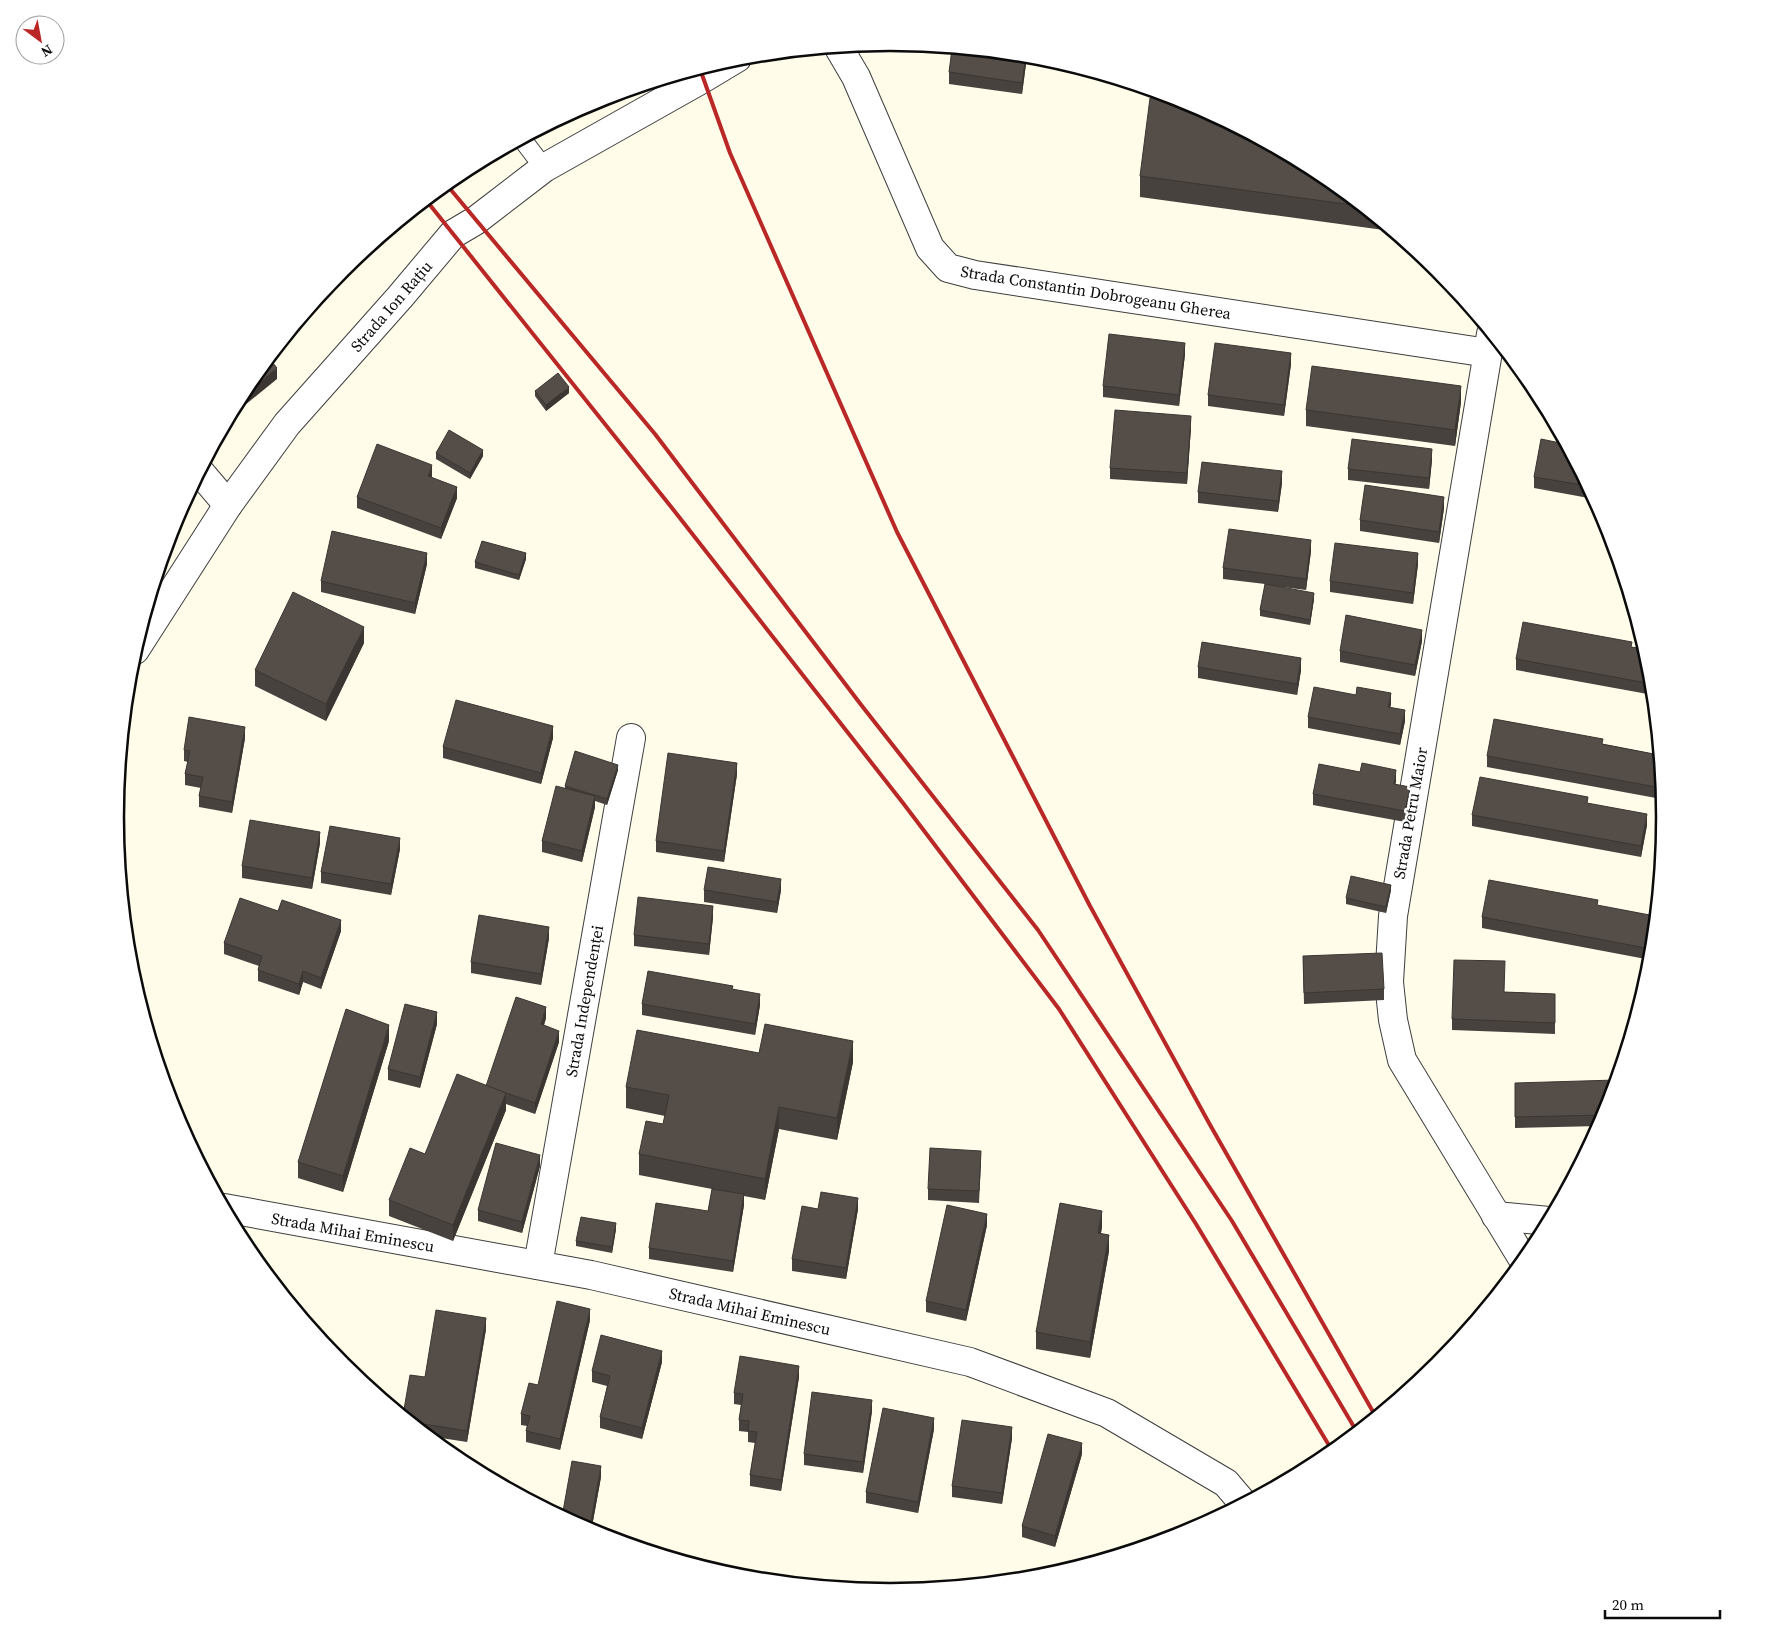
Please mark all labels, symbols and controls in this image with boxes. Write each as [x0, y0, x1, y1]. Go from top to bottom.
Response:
north arrow [15, 15, 65, 65]
text: N [37, 40, 57, 62]
street label: Strada Ion Rațiu [345, 256, 437, 356]
street label: Strada Constantin Dobrogeanu Gherea [959, 260, 1234, 324]
street label: Strada Petru Maior [1388, 745, 1432, 881]
street label: Strada Independenței [560, 923, 608, 1079]
street label: Strada Mihai Eminescu [270, 1207, 436, 1257]
street label: Strada Mihai Eminescu [667, 1282, 833, 1340]
scale bar [1605, 1588, 1720, 1620]
text: 20 m [1612, 1594, 1644, 1615]

